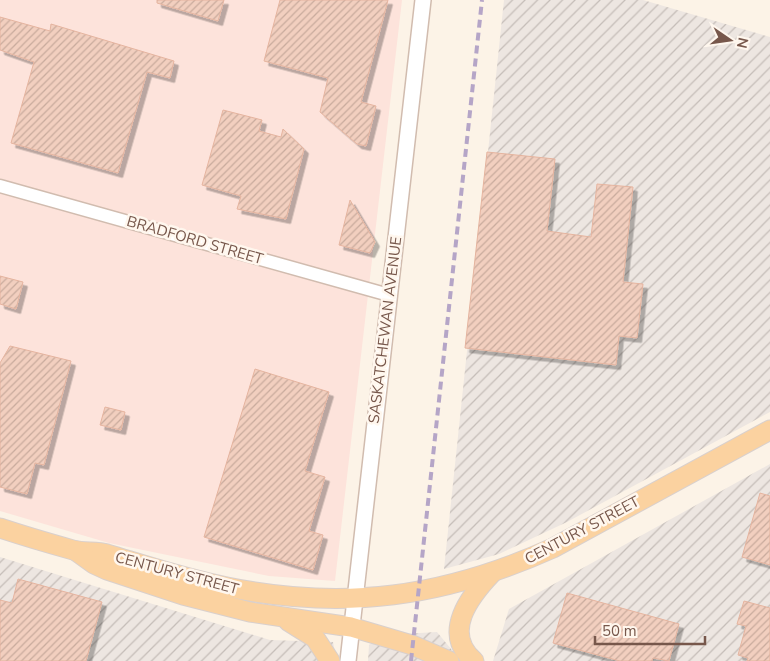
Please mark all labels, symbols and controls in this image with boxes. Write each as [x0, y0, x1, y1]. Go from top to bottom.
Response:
north arrow [705, 15, 755, 65]
text: N [732, 36, 753, 50]
street label: BRADFORD STREET [124, 211, 266, 269]
street label: SASKATCHEWAN AVENUE [364, 235, 406, 425]
street label: CENTURY STREET [521, 491, 643, 569]
street label: CENTURY STREET [113, 547, 241, 599]
scale bar [595, 614, 705, 646]
text: 50 m [602, 621, 637, 641]

